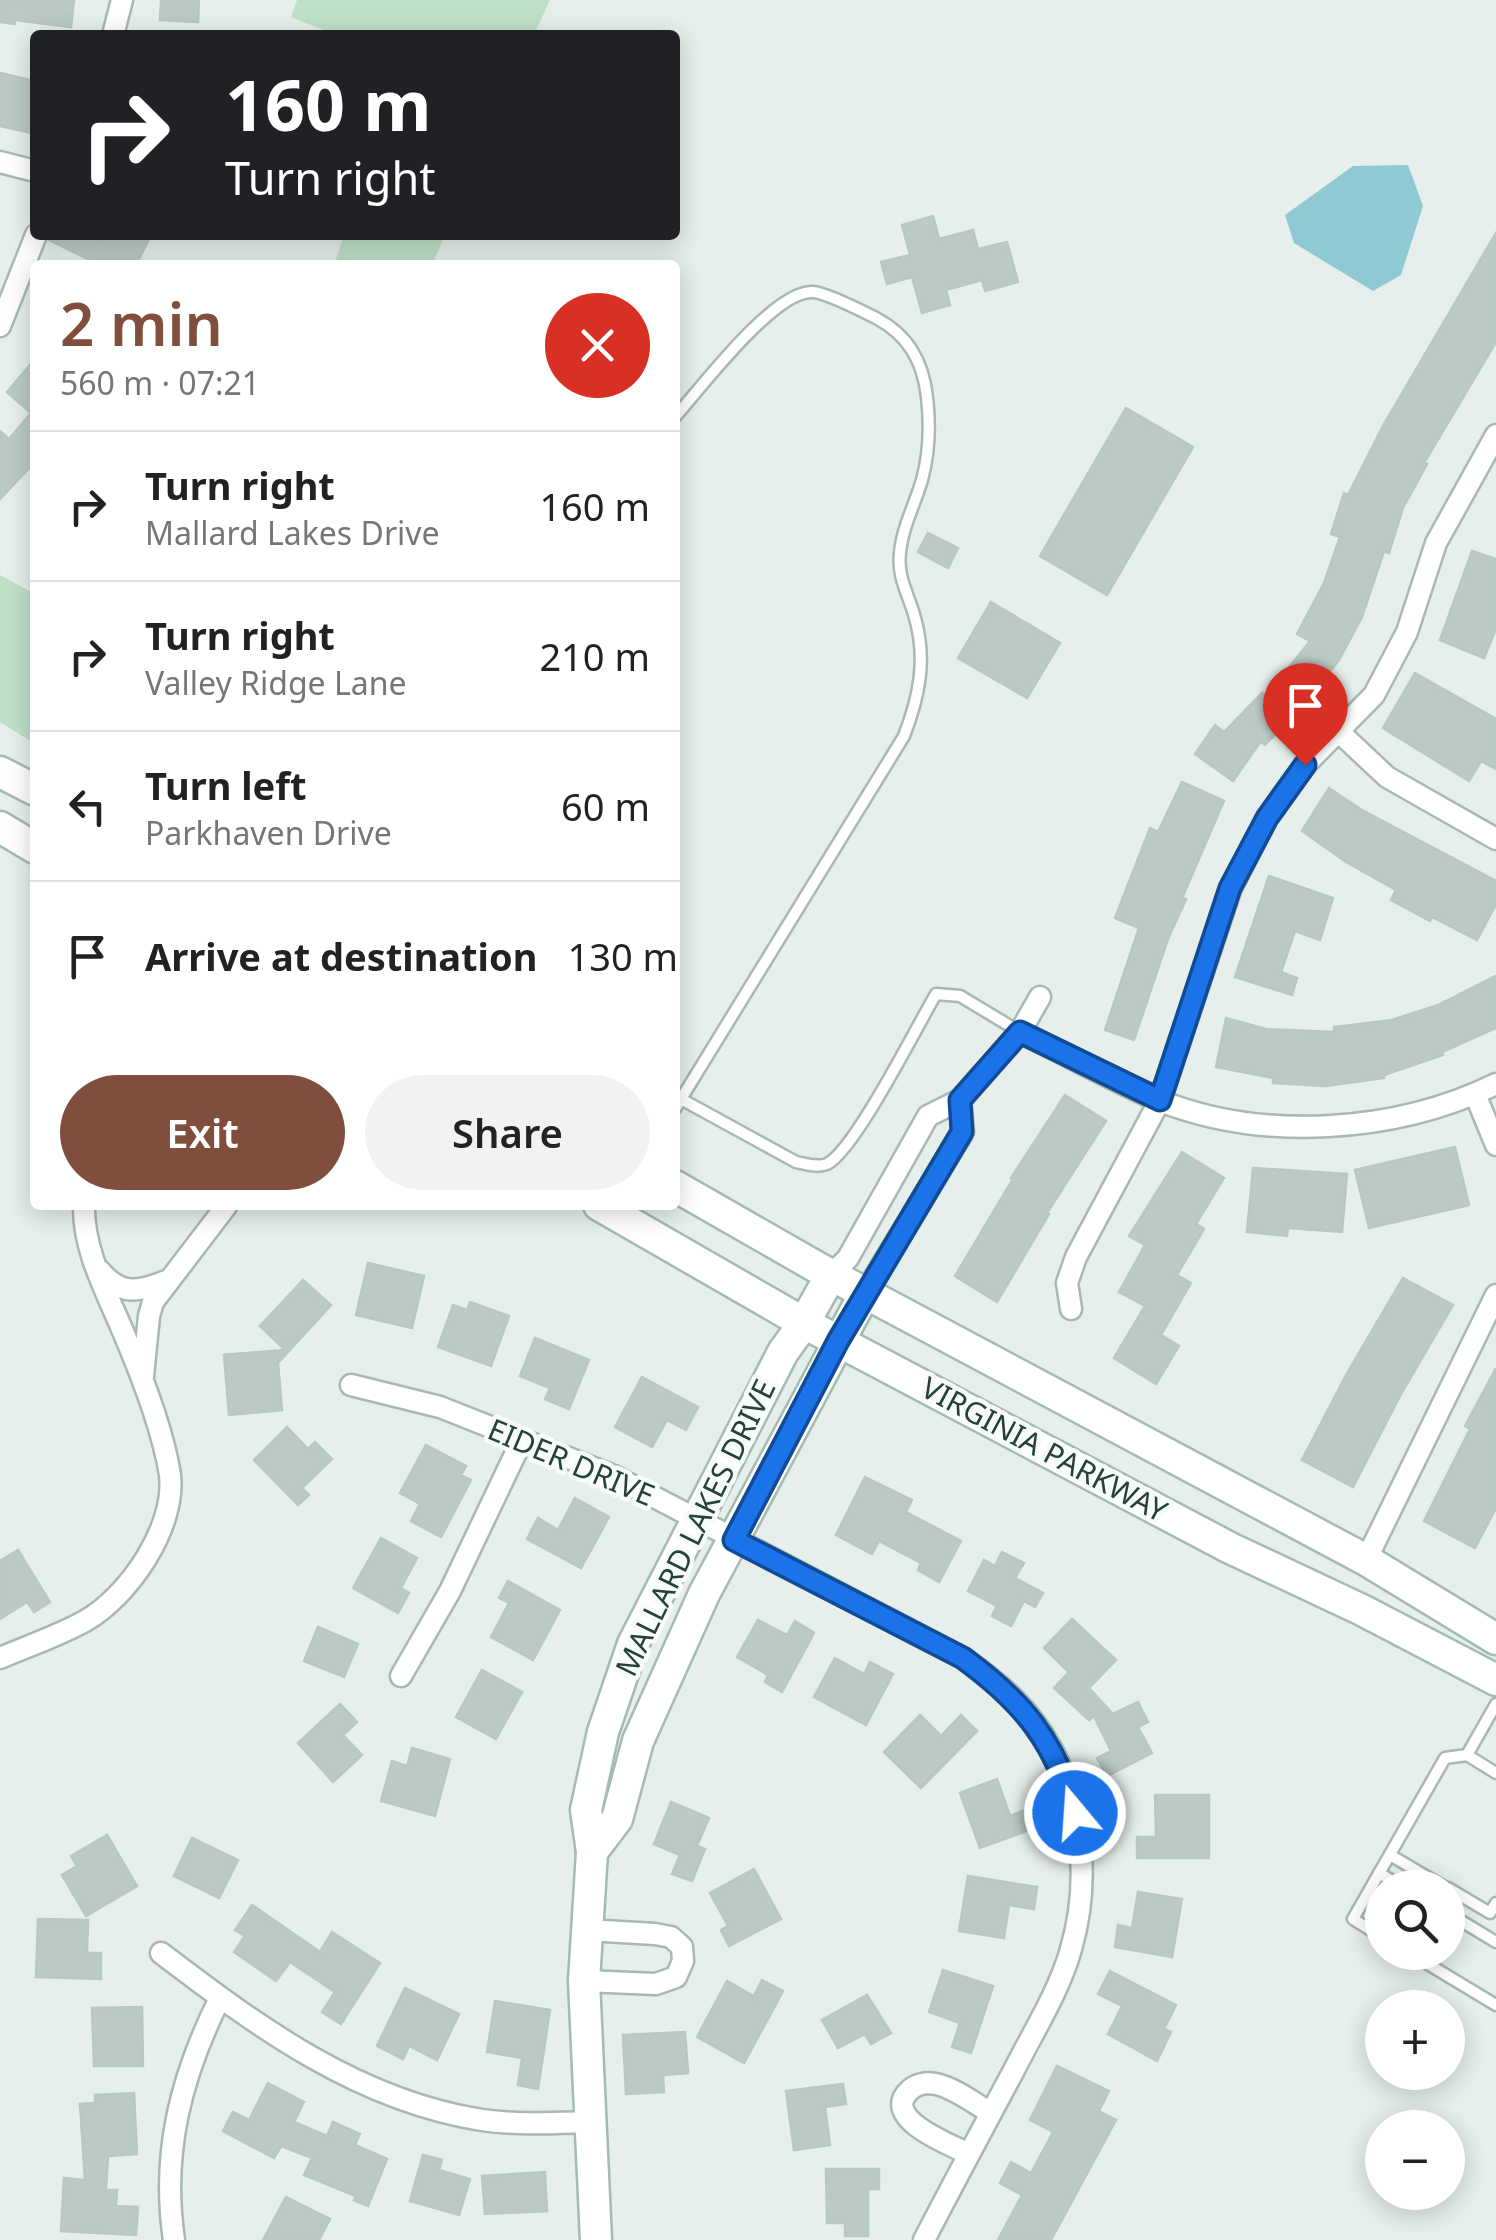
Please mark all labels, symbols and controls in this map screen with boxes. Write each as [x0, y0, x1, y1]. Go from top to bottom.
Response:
text: 160 m [225, 56, 432, 152]
icon: right [60, 70, 190, 200]
text: Turn right [225, 147, 436, 208]
text: 2 min [60, 282, 223, 364]
button: close [545, 293, 650, 398]
text: 560 m · 07:21 [60, 361, 260, 404]
text: Turn right [145, 459, 335, 511]
icon: right [60, 479, 115, 534]
text: 160 m [539, 480, 650, 532]
text: Mallard Lakes Drive [145, 511, 440, 554]
text: Turn right [145, 609, 335, 661]
icon: right [60, 629, 115, 684]
text: 210 m [539, 630, 650, 682]
text: Valley Ridge Lane [145, 661, 407, 704]
pin [1263, 663, 1348, 766]
icon: arrive [1278, 678, 1333, 733]
text: Turn left [145, 759, 307, 811]
icon: left [60, 779, 115, 834]
text: 60 m [561, 780, 650, 832]
text: Parkhaven Drive [145, 811, 392, 854]
icon: arrive [60, 929, 115, 984]
text: Arrive at destination [145, 930, 537, 982]
text: 130 m [567, 930, 678, 982]
button: Exit [60, 1075, 345, 1190]
button: Share [365, 1075, 650, 1190]
street label: VIRGINIA PARKWAY [915, 1367, 1175, 1531]
street label: MALLARD LAKES DRIVE [605, 1372, 784, 1682]
street label: EIDER DRIVE [482, 1408, 661, 1515]
position arrow [1023, 1761, 1127, 1865]
map controls [1365, 1870, 1465, 2210]
button: search [1365, 1870, 1465, 1970]
button: + [1365, 1990, 1465, 2090]
button: − [1365, 2110, 1465, 2210]

